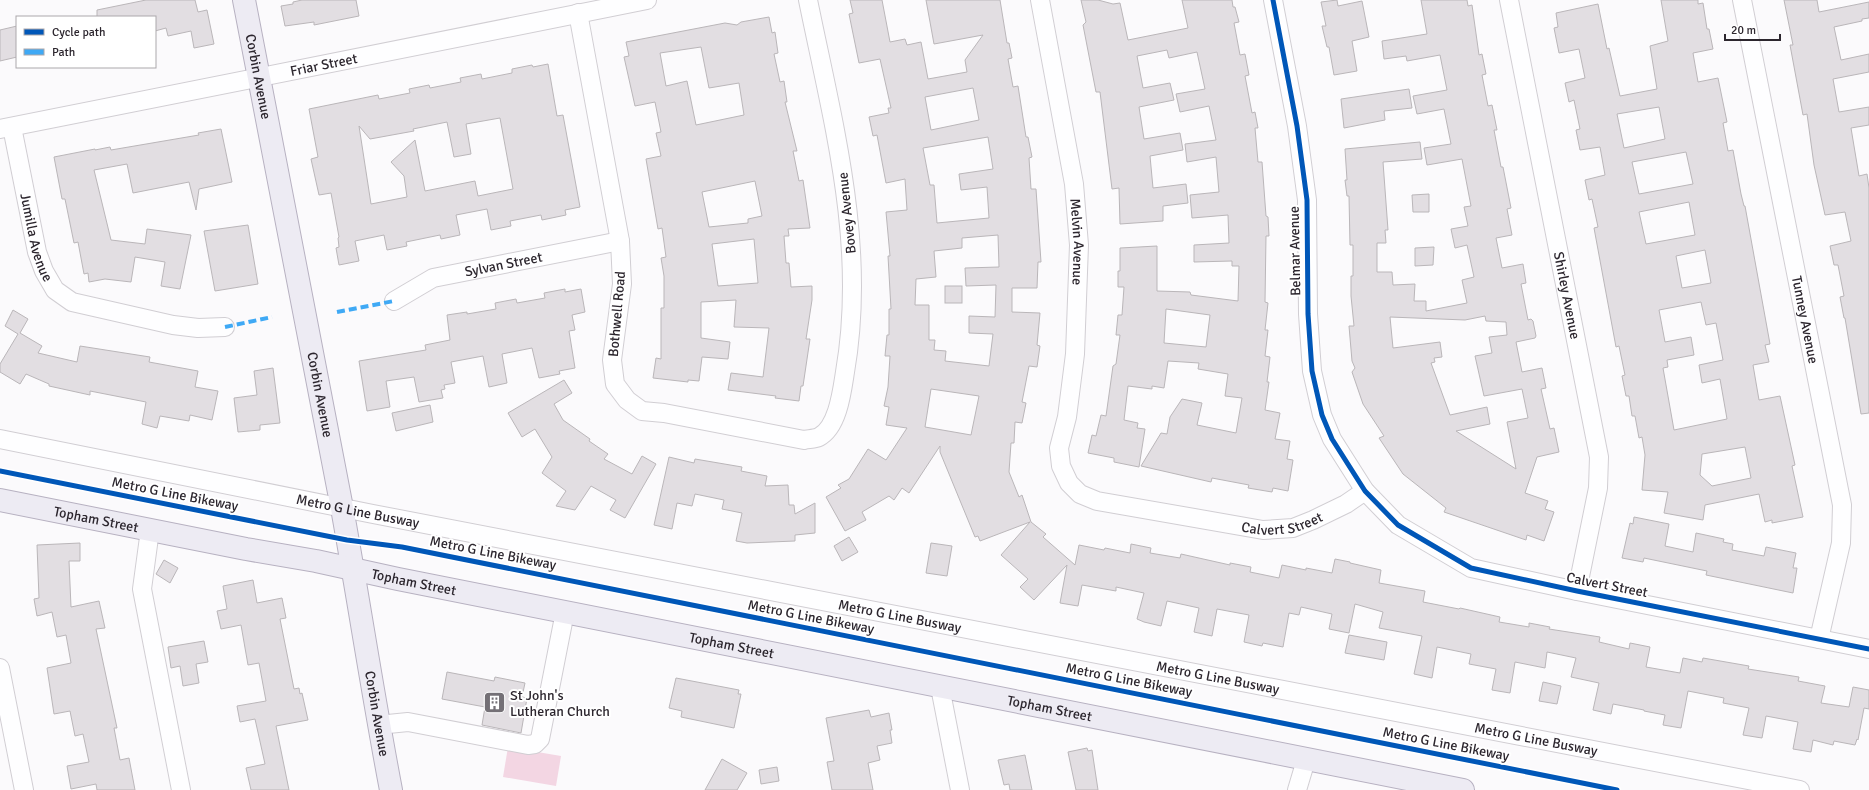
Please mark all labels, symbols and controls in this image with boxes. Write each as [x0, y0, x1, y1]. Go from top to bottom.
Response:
legend [16, 16, 156, 68]
scale bar [1725, 16, 1780, 42]
text: 20 m [1731, 23, 1756, 38]
text: Cycle path [52, 25, 105, 40]
street label: Corbin Avenue [242, 32, 275, 121]
text: Path [52, 45, 75, 60]
street label: Friar Street [289, 49, 359, 79]
street label: Bovey Avenue [834, 171, 860, 255]
street label: Jumilla Avenue [17, 191, 57, 285]
street label: Melvin Avenue [1067, 198, 1088, 285]
street label: Belmar Avenue [1286, 206, 1304, 296]
street label: Sylvan Street [463, 248, 544, 280]
street label: Shirley Avenue [1550, 250, 1584, 340]
street label: Bothwell Road [605, 270, 629, 358]
street label: Tunney Avenue [1788, 274, 1822, 365]
street label: Corbin Avenue [304, 350, 337, 439]
street label: Metro G Line Bikeway [110, 473, 240, 515]
street label: Metro G Line Busway [295, 490, 421, 531]
street label: Topham Street [52, 502, 140, 536]
street label: Calvert Street [1240, 508, 1325, 539]
street label: Metro G Line Bikeway [428, 532, 558, 574]
street label: Topham Street [370, 565, 458, 599]
street label: Calvert Street [1565, 569, 1649, 601]
street label: Metro G Line Bikeway [746, 596, 876, 638]
street label: Metro G Line Busway [837, 596, 963, 636]
street label: Topham Street [688, 628, 776, 662]
street label: Metro G Line Busway [1155, 657, 1281, 698]
street label: Metro G Line Bikeway [1064, 659, 1194, 701]
street label: Corbin Avenue [361, 670, 393, 758]
place label: St John's Lutheran Church [510, 687, 610, 720]
building icon: St John's Lutheran Church [482, 690, 508, 716]
street label: Topham Street [1006, 691, 1093, 725]
street label: Metro G Line Busway [1473, 719, 1599, 759]
street label: Metro G Line Bikeway [1381, 723, 1511, 765]

